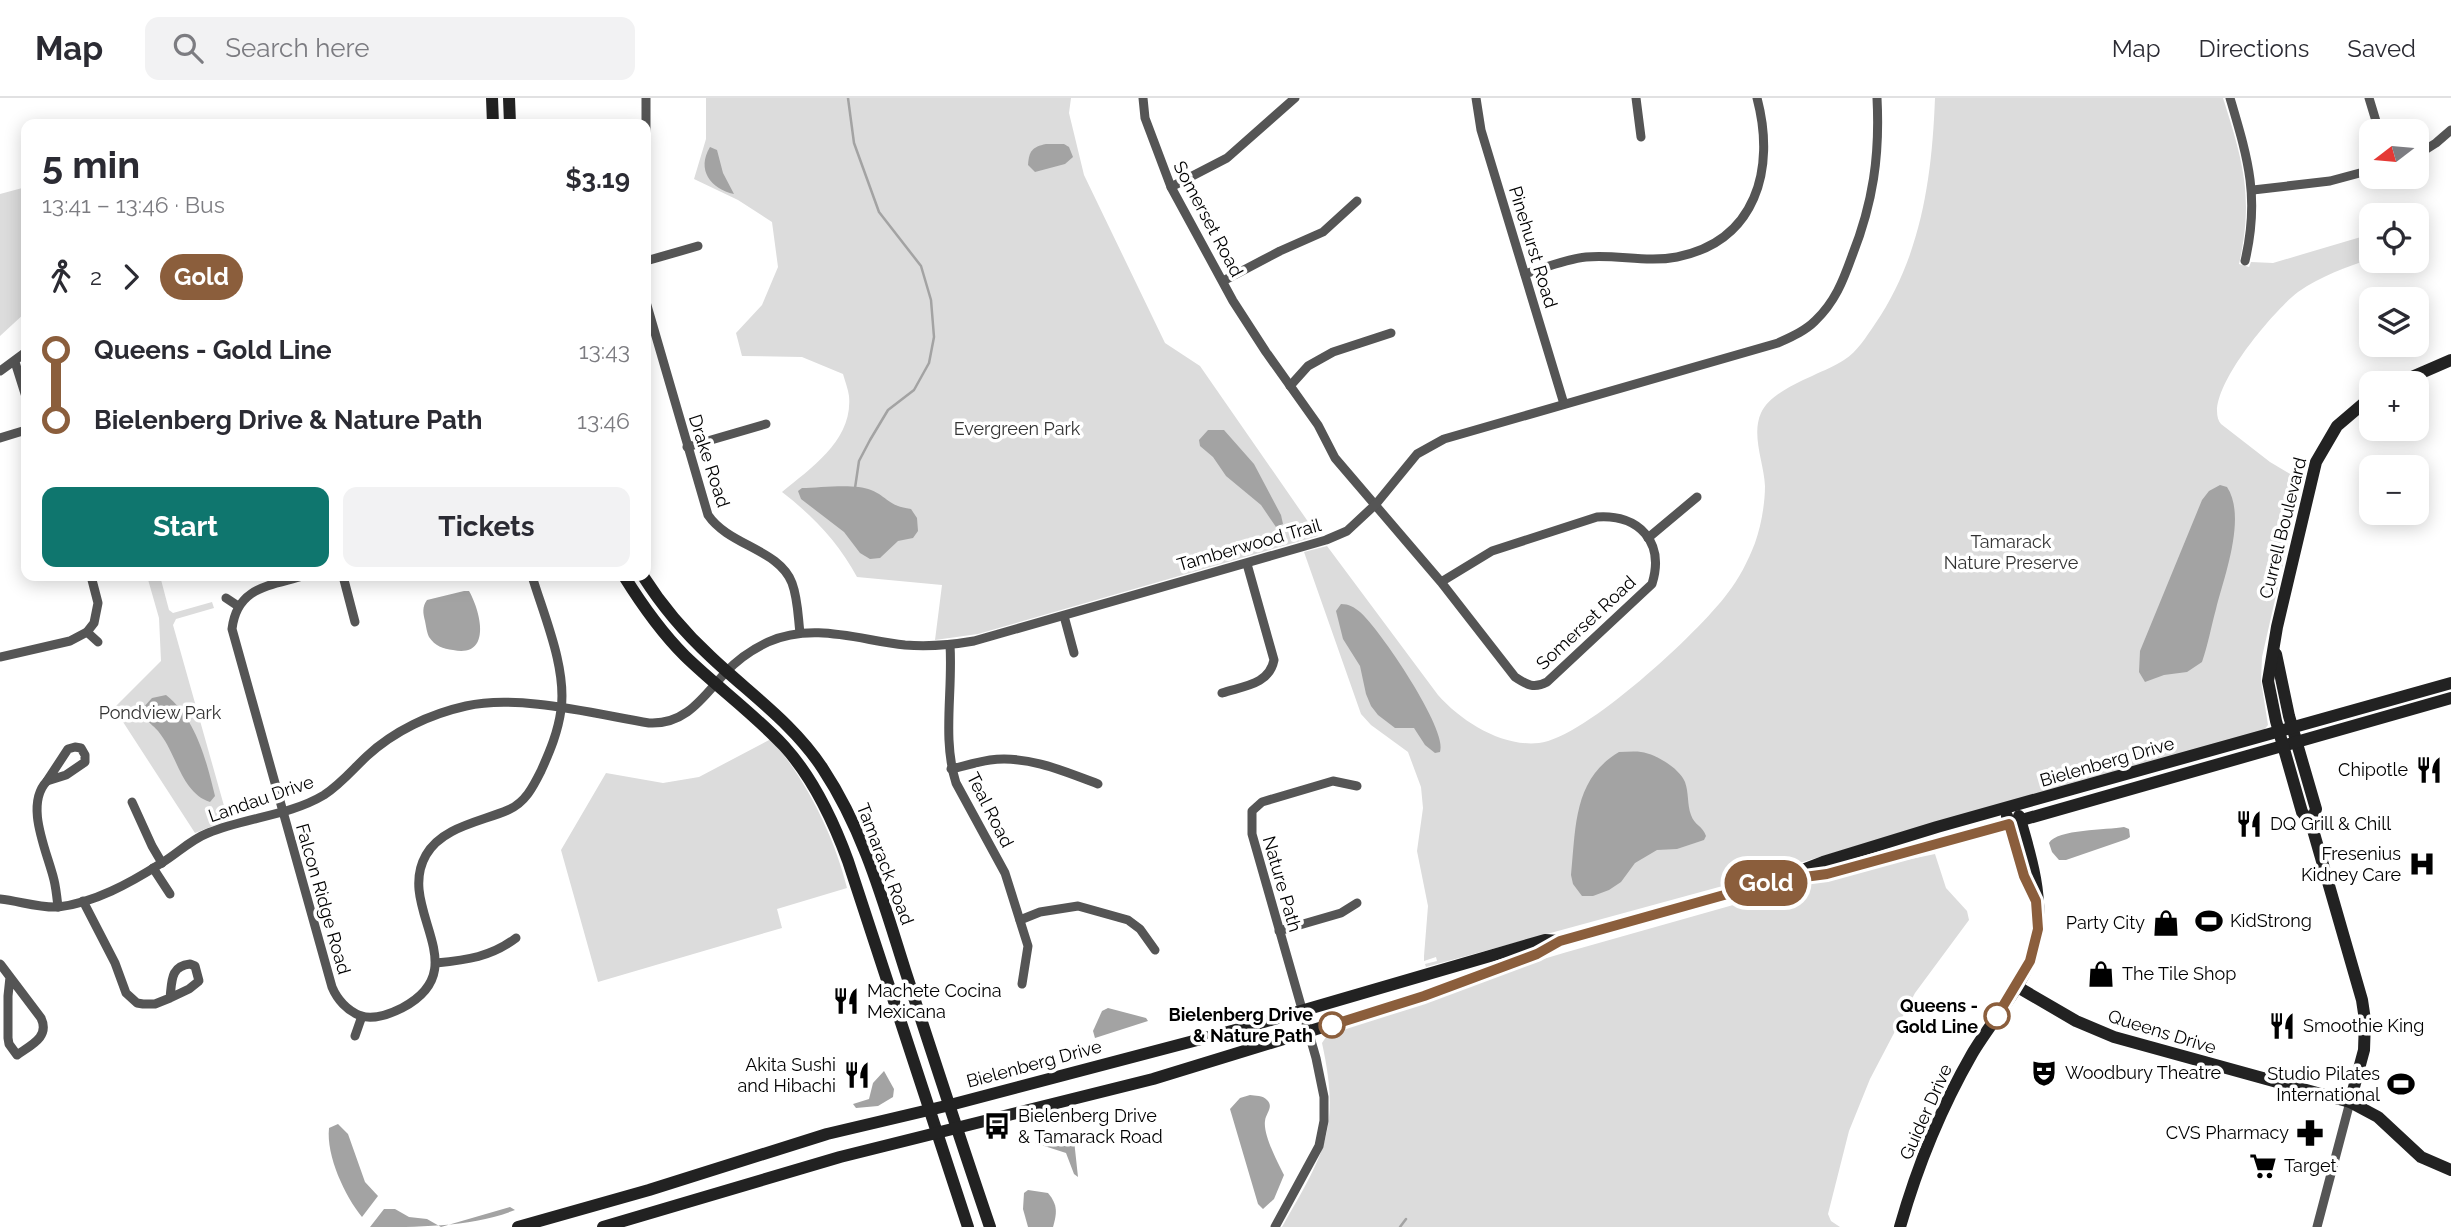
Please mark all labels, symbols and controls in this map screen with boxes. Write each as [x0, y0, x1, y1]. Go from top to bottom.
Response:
search box [145, 17, 635, 80]
text: Map [35, 29, 103, 68]
icon: search [169, 29, 207, 67]
text: Search here [225, 33, 370, 63]
text: Map [2112, 34, 2161, 63]
text: Directions [2199, 34, 2309, 63]
text: Saved [2347, 34, 2416, 63]
north arrow [2359, 119, 2429, 189]
map controls [2359, 119, 2429, 525]
text: 5 min [42, 142, 140, 187]
street label: Somerset Road [1169, 157, 1248, 280]
text: $3.19 [565, 164, 630, 194]
street label: Pinehurst Road [1505, 183, 1562, 310]
text: 13:41 – 13:46 · Bus [42, 191, 225, 218]
button: locate [2359, 203, 2429, 273]
icon: walk [42, 258, 80, 296]
icon: forward [112, 258, 150, 296]
text: Gold [174, 262, 229, 291]
text: 2 [90, 263, 102, 290]
button: layers [2359, 287, 2429, 357]
text: Queens - Gold Line [94, 335, 332, 365]
text: 13:43 [579, 337, 630, 364]
button: + [2359, 371, 2429, 441]
text: Bielenberg Drive & Nature Path [94, 405, 483, 435]
text: 13:46 [577, 407, 630, 434]
street label: Drake Road [685, 412, 734, 510]
park label: Evergreen Park [954, 418, 1081, 439]
street label: Currell Boulevard [2255, 455, 2310, 601]
button: − [2359, 455, 2429, 525]
button: Start [42, 487, 329, 567]
button: Tickets [343, 487, 630, 567]
street label: Tamberwood Trail [1174, 514, 1323, 575]
park label: Tamarack Nature Preserve [1944, 531, 2079, 573]
street label: Somerset Road [1532, 571, 1640, 674]
park label: Pondview Park [99, 702, 222, 723]
street label: Bielenberg Drive [2037, 732, 2177, 791]
restaurant icon: Chipotle [2414, 755, 2444, 785]
place label: Chipotle [2338, 759, 2408, 780]
street label: Teal Road [963, 769, 1018, 851]
street label: Landau Drive [205, 771, 317, 826]
street label: Tamarack Road [853, 800, 918, 928]
restaurant icon: DQ Grill & Chill [2234, 809, 2264, 839]
place label: DQ Grill & Chill [2270, 813, 2391, 834]
street label: Falcon Ridge Road [292, 821, 355, 977]
street label: Nature Path [1259, 833, 1306, 934]
place label: Fresenius Kidney Care [2301, 843, 2401, 885]
hospital icon: Fresenius Kidney Care [2407, 849, 2437, 879]
line badge: Gold [1717, 860, 1815, 906]
text: Gold [1738, 868, 1794, 897]
sports icon: KidStrong [2194, 906, 2224, 936]
shop icon: Party City [2151, 908, 2181, 938]
place label: KidStrong [2230, 910, 2312, 931]
place label: Party City [2066, 912, 2145, 933]
shop icon: The Tile Shop [2086, 959, 2116, 989]
place label: The Tile Shop [2122, 963, 2236, 984]
place label: Machete Cocina Mexicana [867, 980, 1002, 1022]
restaurant icon: Machete Cocina Mexicana [831, 986, 861, 1016]
place label: Queens - Gold Line [1896, 995, 1978, 1037]
marker: Queens - Gold Line [1984, 1003, 2010, 1029]
place label: Bielenberg Drive & Nature Path [1168, 1004, 1313, 1046]
street label: Queens Drive [2106, 1005, 2219, 1058]
restaurant icon: Smoothie King [2267, 1011, 2297, 1041]
marker: Bielenberg Drive & Nature Path [1319, 1012, 1345, 1038]
place label: Smoothie King [2303, 1015, 2424, 1036]
street label: Bielenberg Drive [964, 1035, 1104, 1092]
place label: Akita Sushi and Hibachi [737, 1054, 836, 1096]
theatre icon: Woodbury Theatre [2029, 1058, 2059, 1088]
restaurant icon: Akita Sushi and Hibachi [842, 1060, 872, 1090]
street label: Guider Drive [1895, 1060, 1956, 1163]
place label: Woodbury Theatre [2065, 1062, 2222, 1083]
place label: Studio Pilates International [2267, 1063, 2380, 1105]
sports icon: Studio Pilates International [2386, 1069, 2416, 1099]
place label: Bielenberg Drive & Tamarack Road [1018, 1105, 1163, 1147]
bus stop icon: Bielenberg Drive & Tamarack Road [982, 1111, 1012, 1141]
pharmacy icon: CVS Pharmacy [2295, 1118, 2325, 1148]
place label: CVS Pharmacy [2166, 1122, 2289, 1143]
supermarket icon: Target [2248, 1151, 2278, 1181]
place label: Target [2284, 1155, 2337, 1176]

